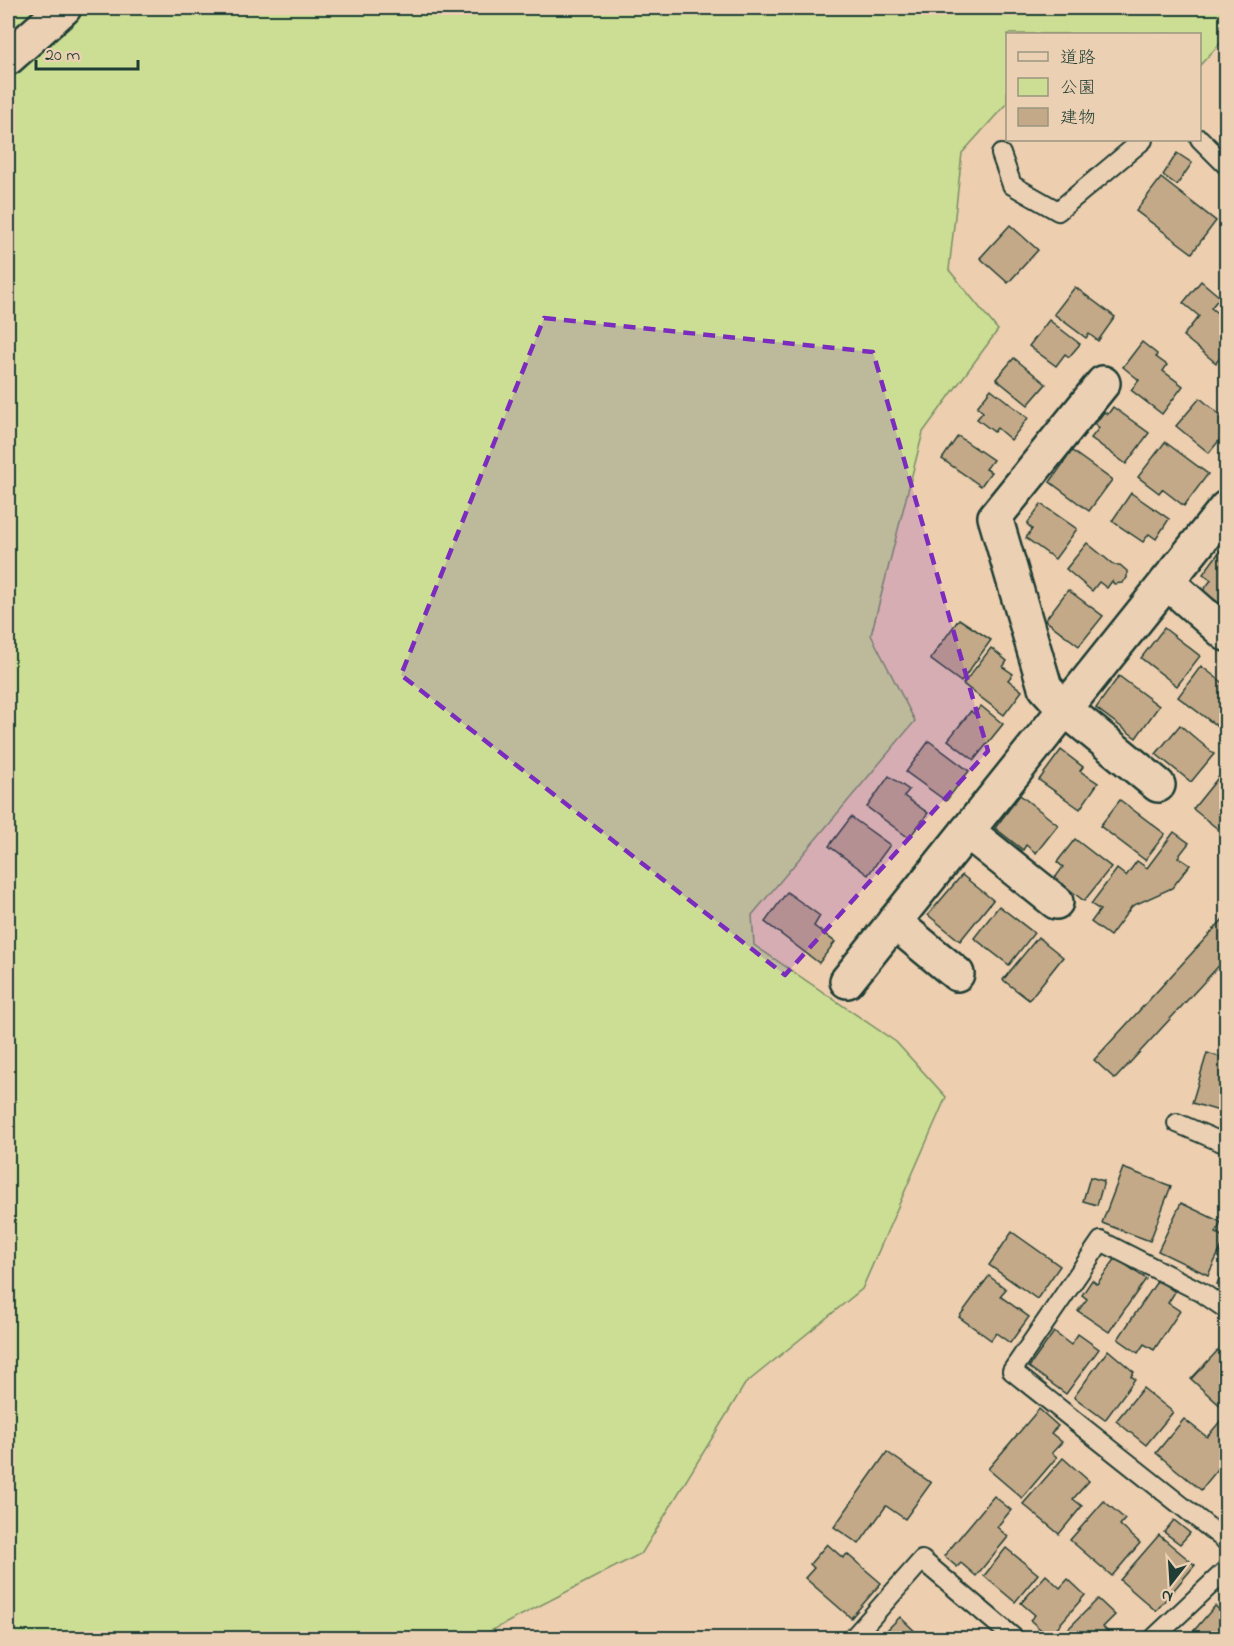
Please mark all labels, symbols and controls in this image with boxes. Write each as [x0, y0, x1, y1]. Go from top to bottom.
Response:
scale bar [36, 33, 138, 71]
legend [1006, 33, 1201, 141]
text: 20 m [45, 43, 80, 69]
text: 道路 [1060, 46, 1096, 72]
text: 公園 [1060, 76, 1096, 102]
text: 建物 [1060, 106, 1096, 132]
north arrow [1141, 1553, 1201, 1613]
text: N [1158, 1582, 1176, 1608]

